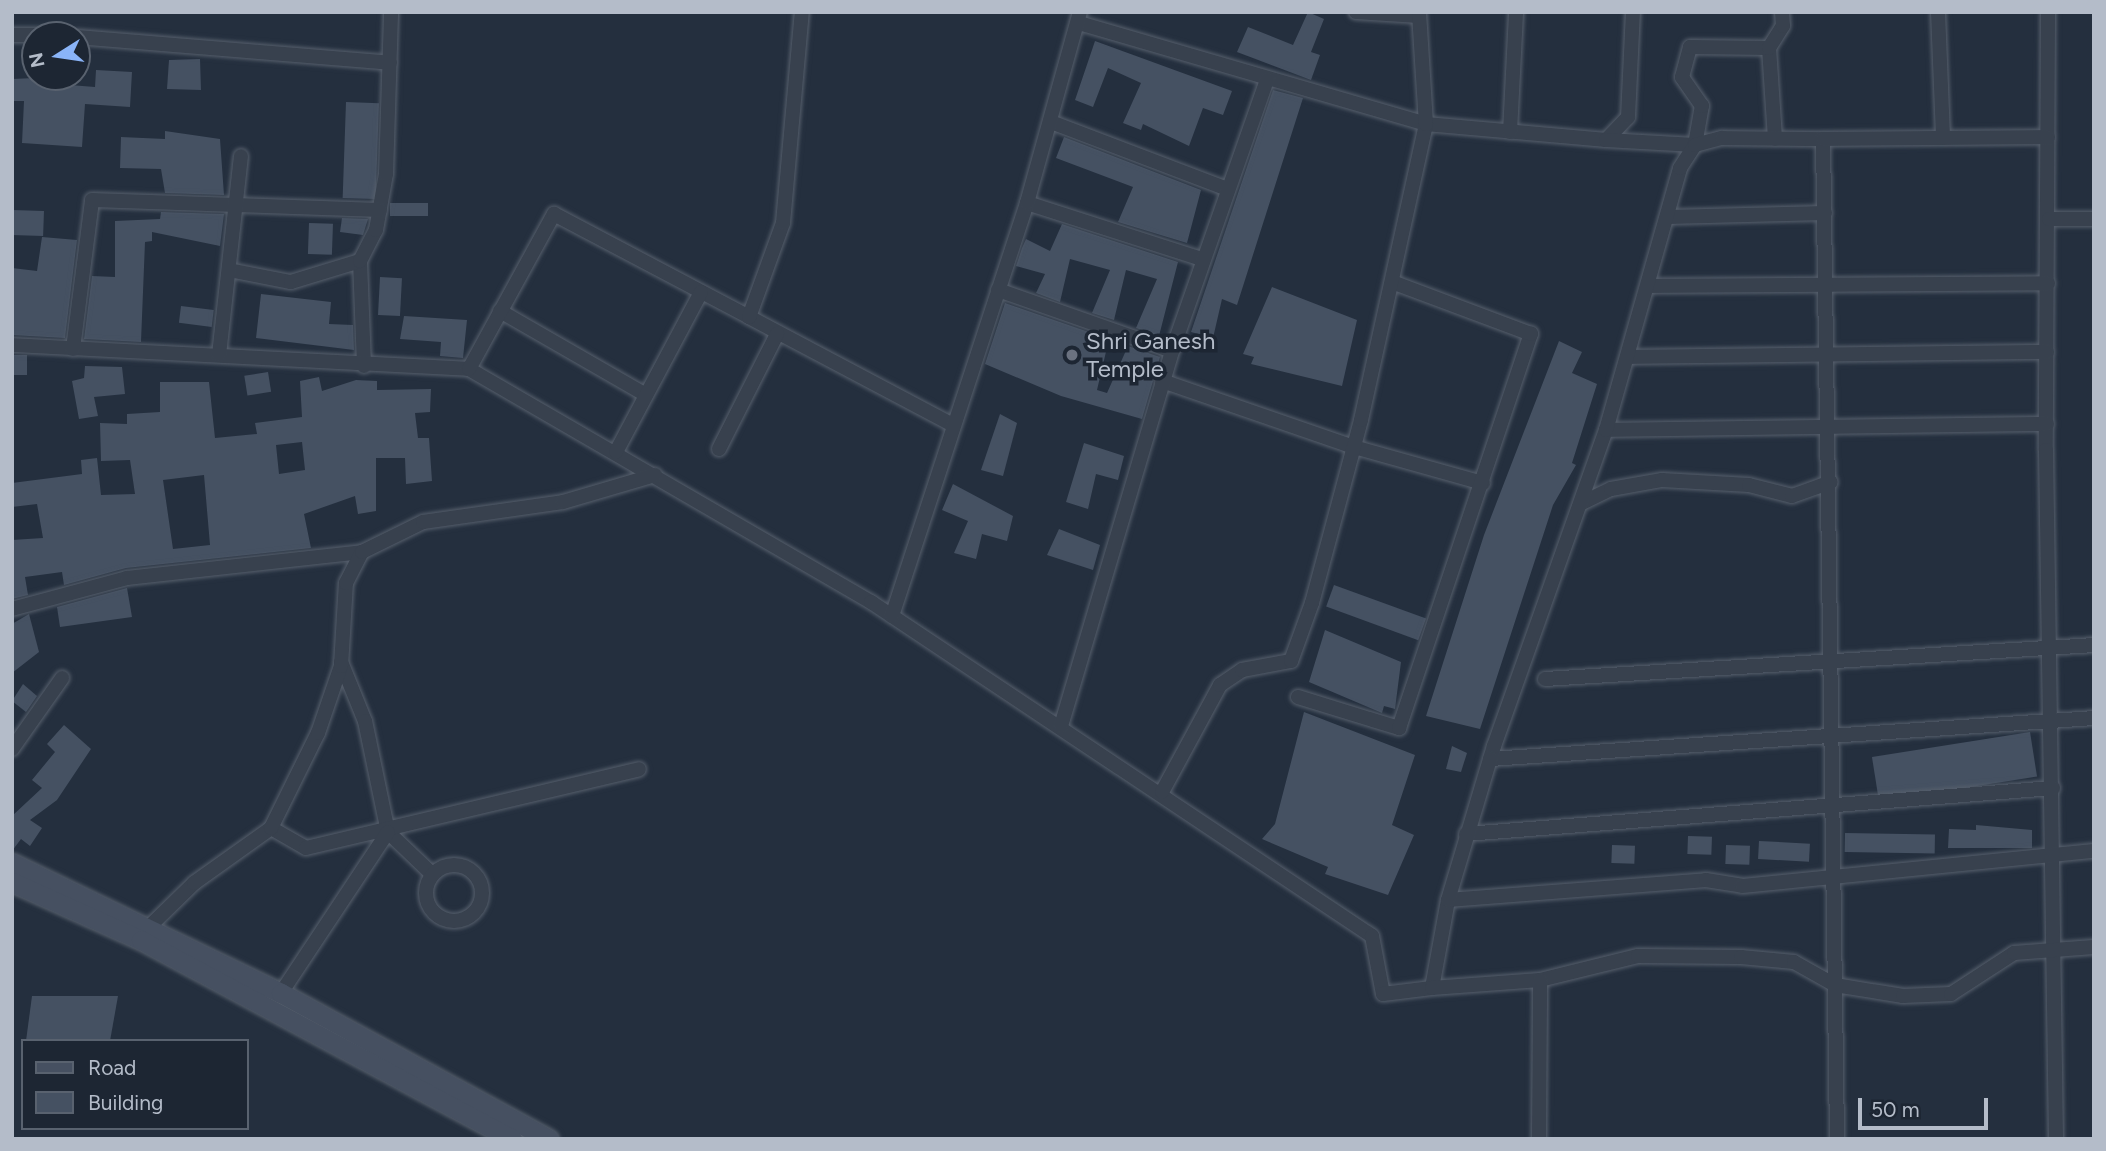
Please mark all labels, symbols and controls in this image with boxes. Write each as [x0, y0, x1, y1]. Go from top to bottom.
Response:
north arrow [21, 21, 91, 91]
text: N [24, 50, 50, 70]
place label: Shri Ganesh Temple [1086, 327, 1215, 383]
marker: Shri Ganesh Temple [1064, 347, 1080, 363]
legend [21, 1039, 248, 1130]
text: Road [88, 1055, 136, 1080]
scale bar [1861, 1084, 1990, 1128]
text: Building [88, 1090, 163, 1115]
text: 50 m [1871, 1097, 1920, 1122]

